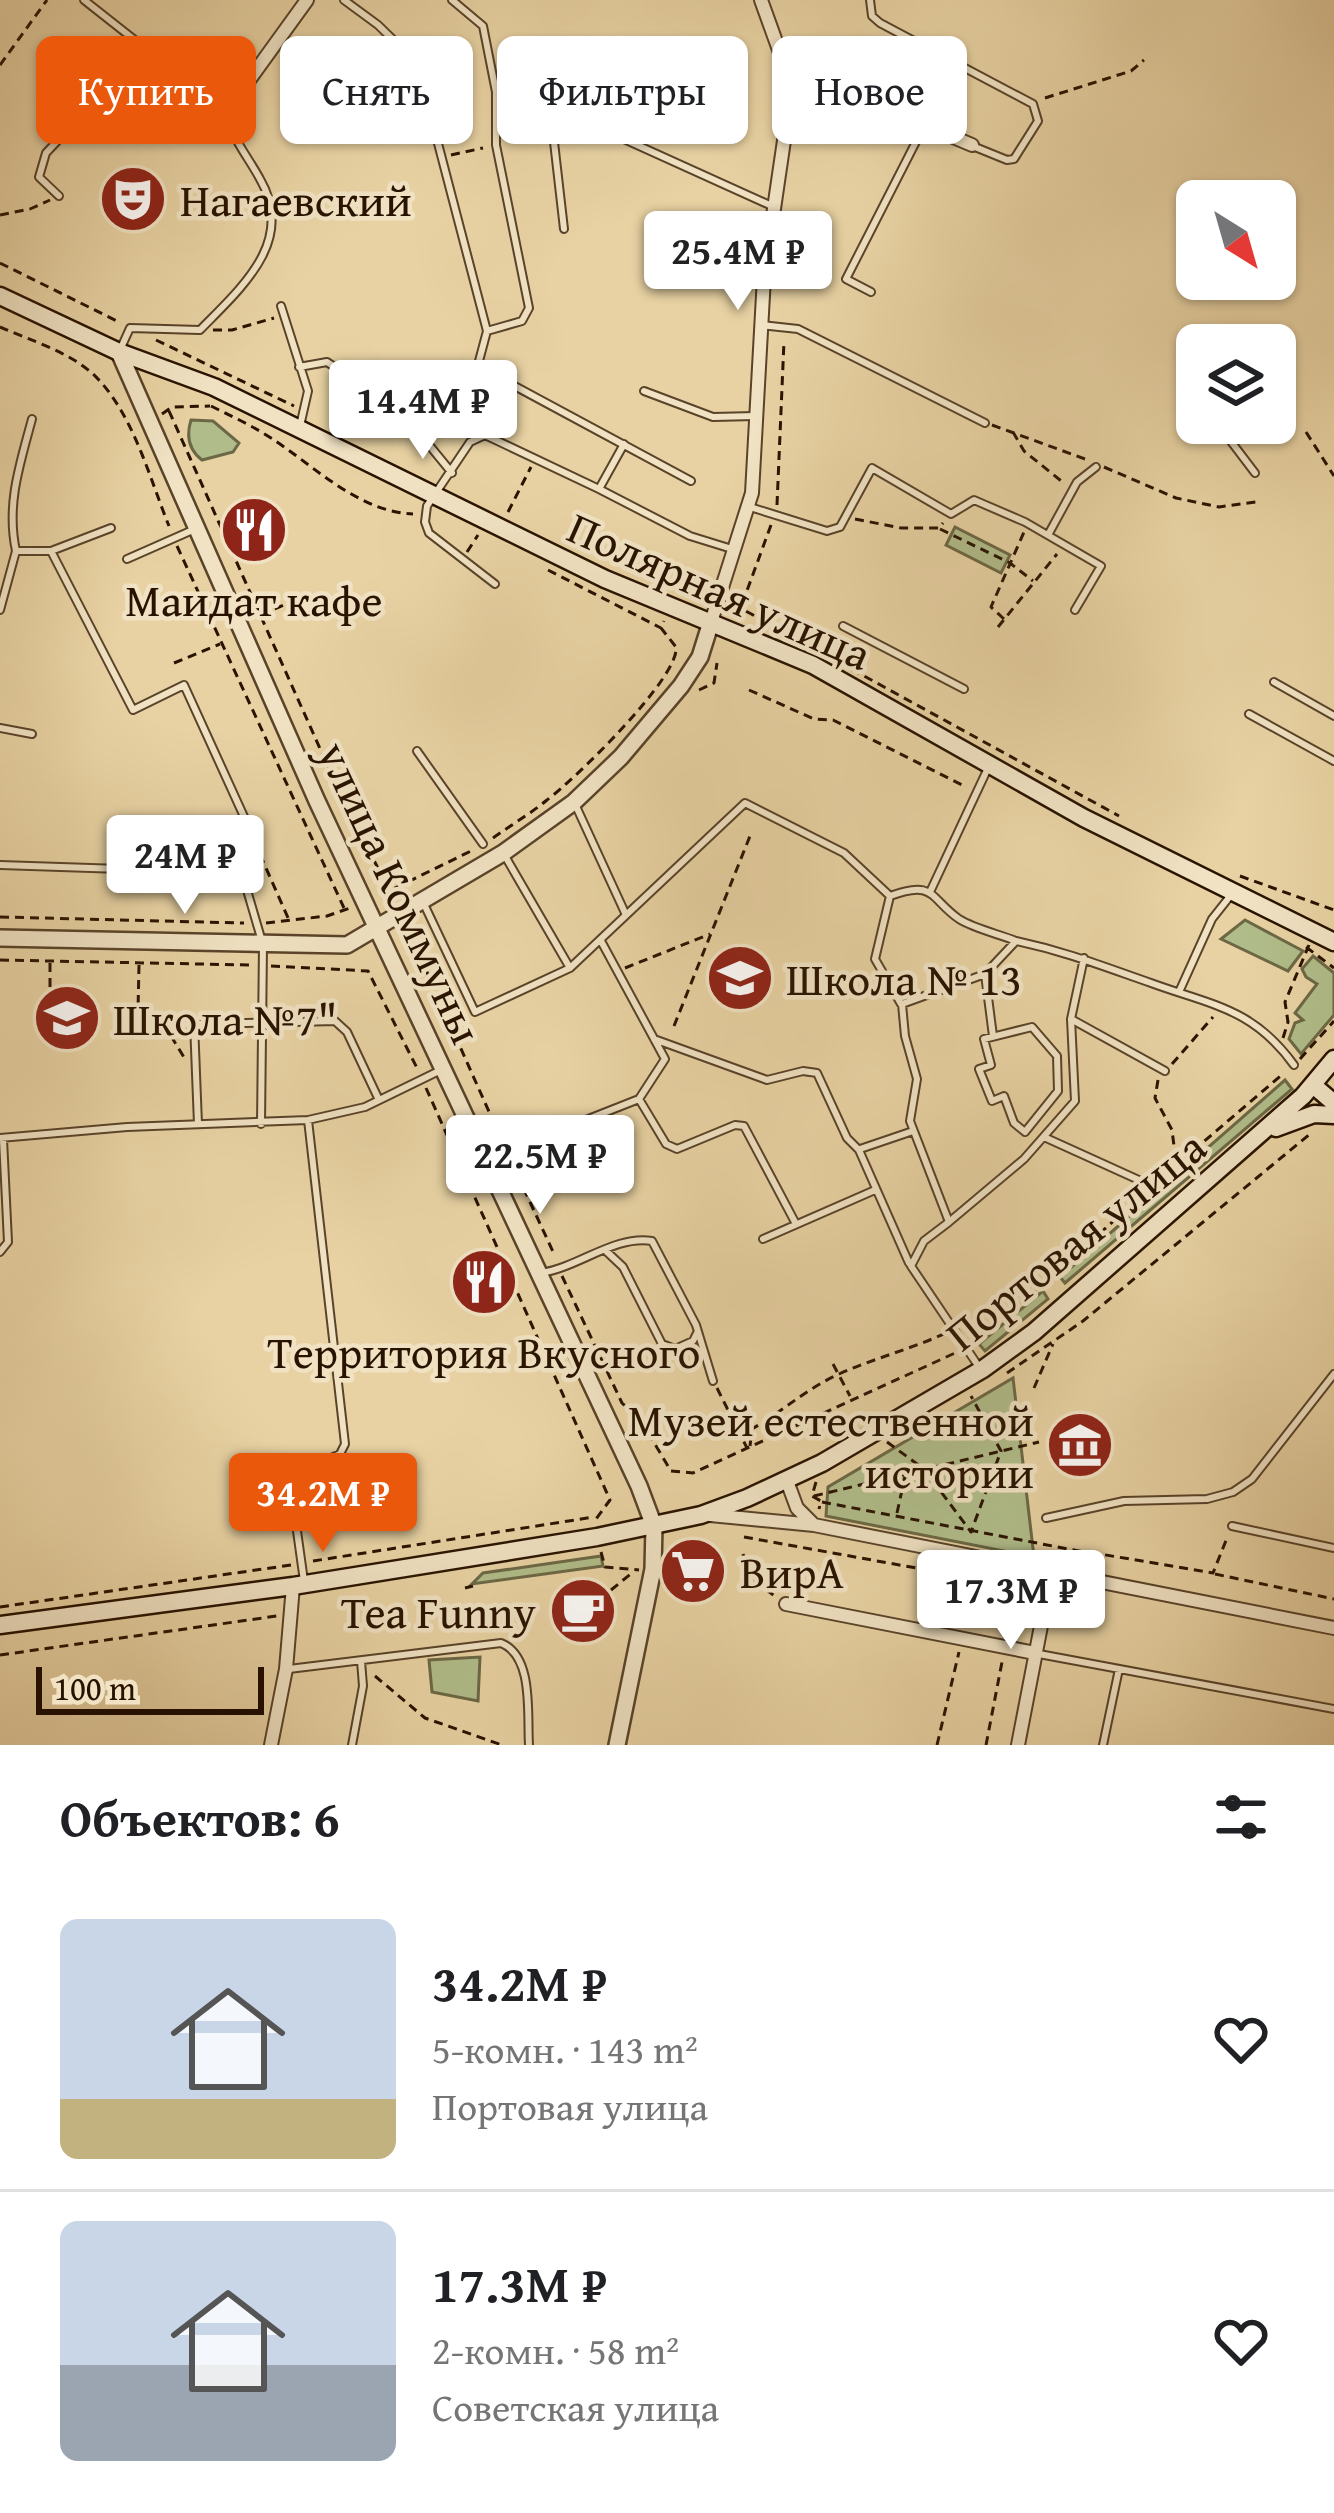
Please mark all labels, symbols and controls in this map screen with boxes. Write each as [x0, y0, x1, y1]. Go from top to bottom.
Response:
chip: Купить [36, 36, 256, 144]
chip: Снять [280, 36, 473, 144]
chip: Фильтры [497, 36, 748, 144]
chip: Новое [772, 36, 967, 144]
theatre icon: Нагаевский [98, 164, 168, 234]
place label: Нагаевский [180, 167, 412, 232]
north arrow [1176, 180, 1296, 300]
map controls [1176, 180, 1296, 444]
pin: 25.4M ₽ [627, 211, 849, 313]
text: 25.4M ₽ [671, 221, 805, 278]
button: layers [1176, 324, 1296, 444]
pin: 14.4M ₽ [312, 360, 534, 462]
text: 14.4M ₽ [356, 370, 490, 427]
street label: Полярная улица [558, 494, 882, 686]
restaurant icon: Маидат кафе [219, 495, 289, 565]
place label: Маидат кафе [125, 567, 383, 632]
street label: улица Коммуны [302, 729, 500, 1054]
pin: 24M ₽ [101, 815, 269, 917]
text: 24M ₽ [134, 825, 236, 882]
school or university icon: Школа № 13 [705, 943, 775, 1013]
place label: Школа № 13 [786, 946, 1022, 1011]
school or university icon: Школа №7" [32, 983, 102, 1053]
place label: Школа №7" [113, 986, 337, 1051]
street label: Портовая улица [931, 1114, 1220, 1365]
pin: 22.5M ₽ [429, 1115, 651, 1217]
text: 22.5M ₽ [473, 1125, 607, 1182]
restaurant icon: Территория Вкусного [449, 1247, 519, 1317]
place label: Территория Вкусного [267, 1319, 701, 1384]
place label: Музей естественной истории [628, 1387, 1034, 1504]
museum icon: Музей естественной истории [1045, 1410, 1115, 1480]
pin: 34.2M ₽ [212, 1453, 434, 1555]
text: 34.2M ₽ [256, 1463, 390, 1520]
supermarket icon: ВирА [658, 1536, 728, 1606]
place label: ВирА [740, 1539, 844, 1604]
pin: 17.3M ₽ [900, 1550, 1122, 1652]
text: 17.3M ₽ [944, 1560, 1078, 1617]
cafe icon: Tea Funny [548, 1576, 618, 1646]
place label: Tea Funny [341, 1579, 537, 1644]
scale bar [36, 1661, 264, 1714]
text: 100 m [54, 1664, 136, 1712]
text: Объектов: 6 [60, 1780, 340, 1855]
icon: filters [1208, 1784, 1274, 1850]
text: 34.2M ₽ [432, 1945, 607, 2020]
icon: home [156, 1967, 300, 2111]
icon: heart [1208, 2006, 1274, 2072]
text: 5-комн. · 143 m² [432, 2020, 698, 2077]
text: Портовая улица [432, 2077, 708, 2134]
text: 17.3M ₽ [432, 2246, 607, 2321]
icon: home [156, 2269, 300, 2413]
icon: heart [1208, 2308, 1274, 2374]
text: 2-комн. · 58 m² [432, 2321, 679, 2378]
text: Советская улица [432, 2378, 719, 2435]

